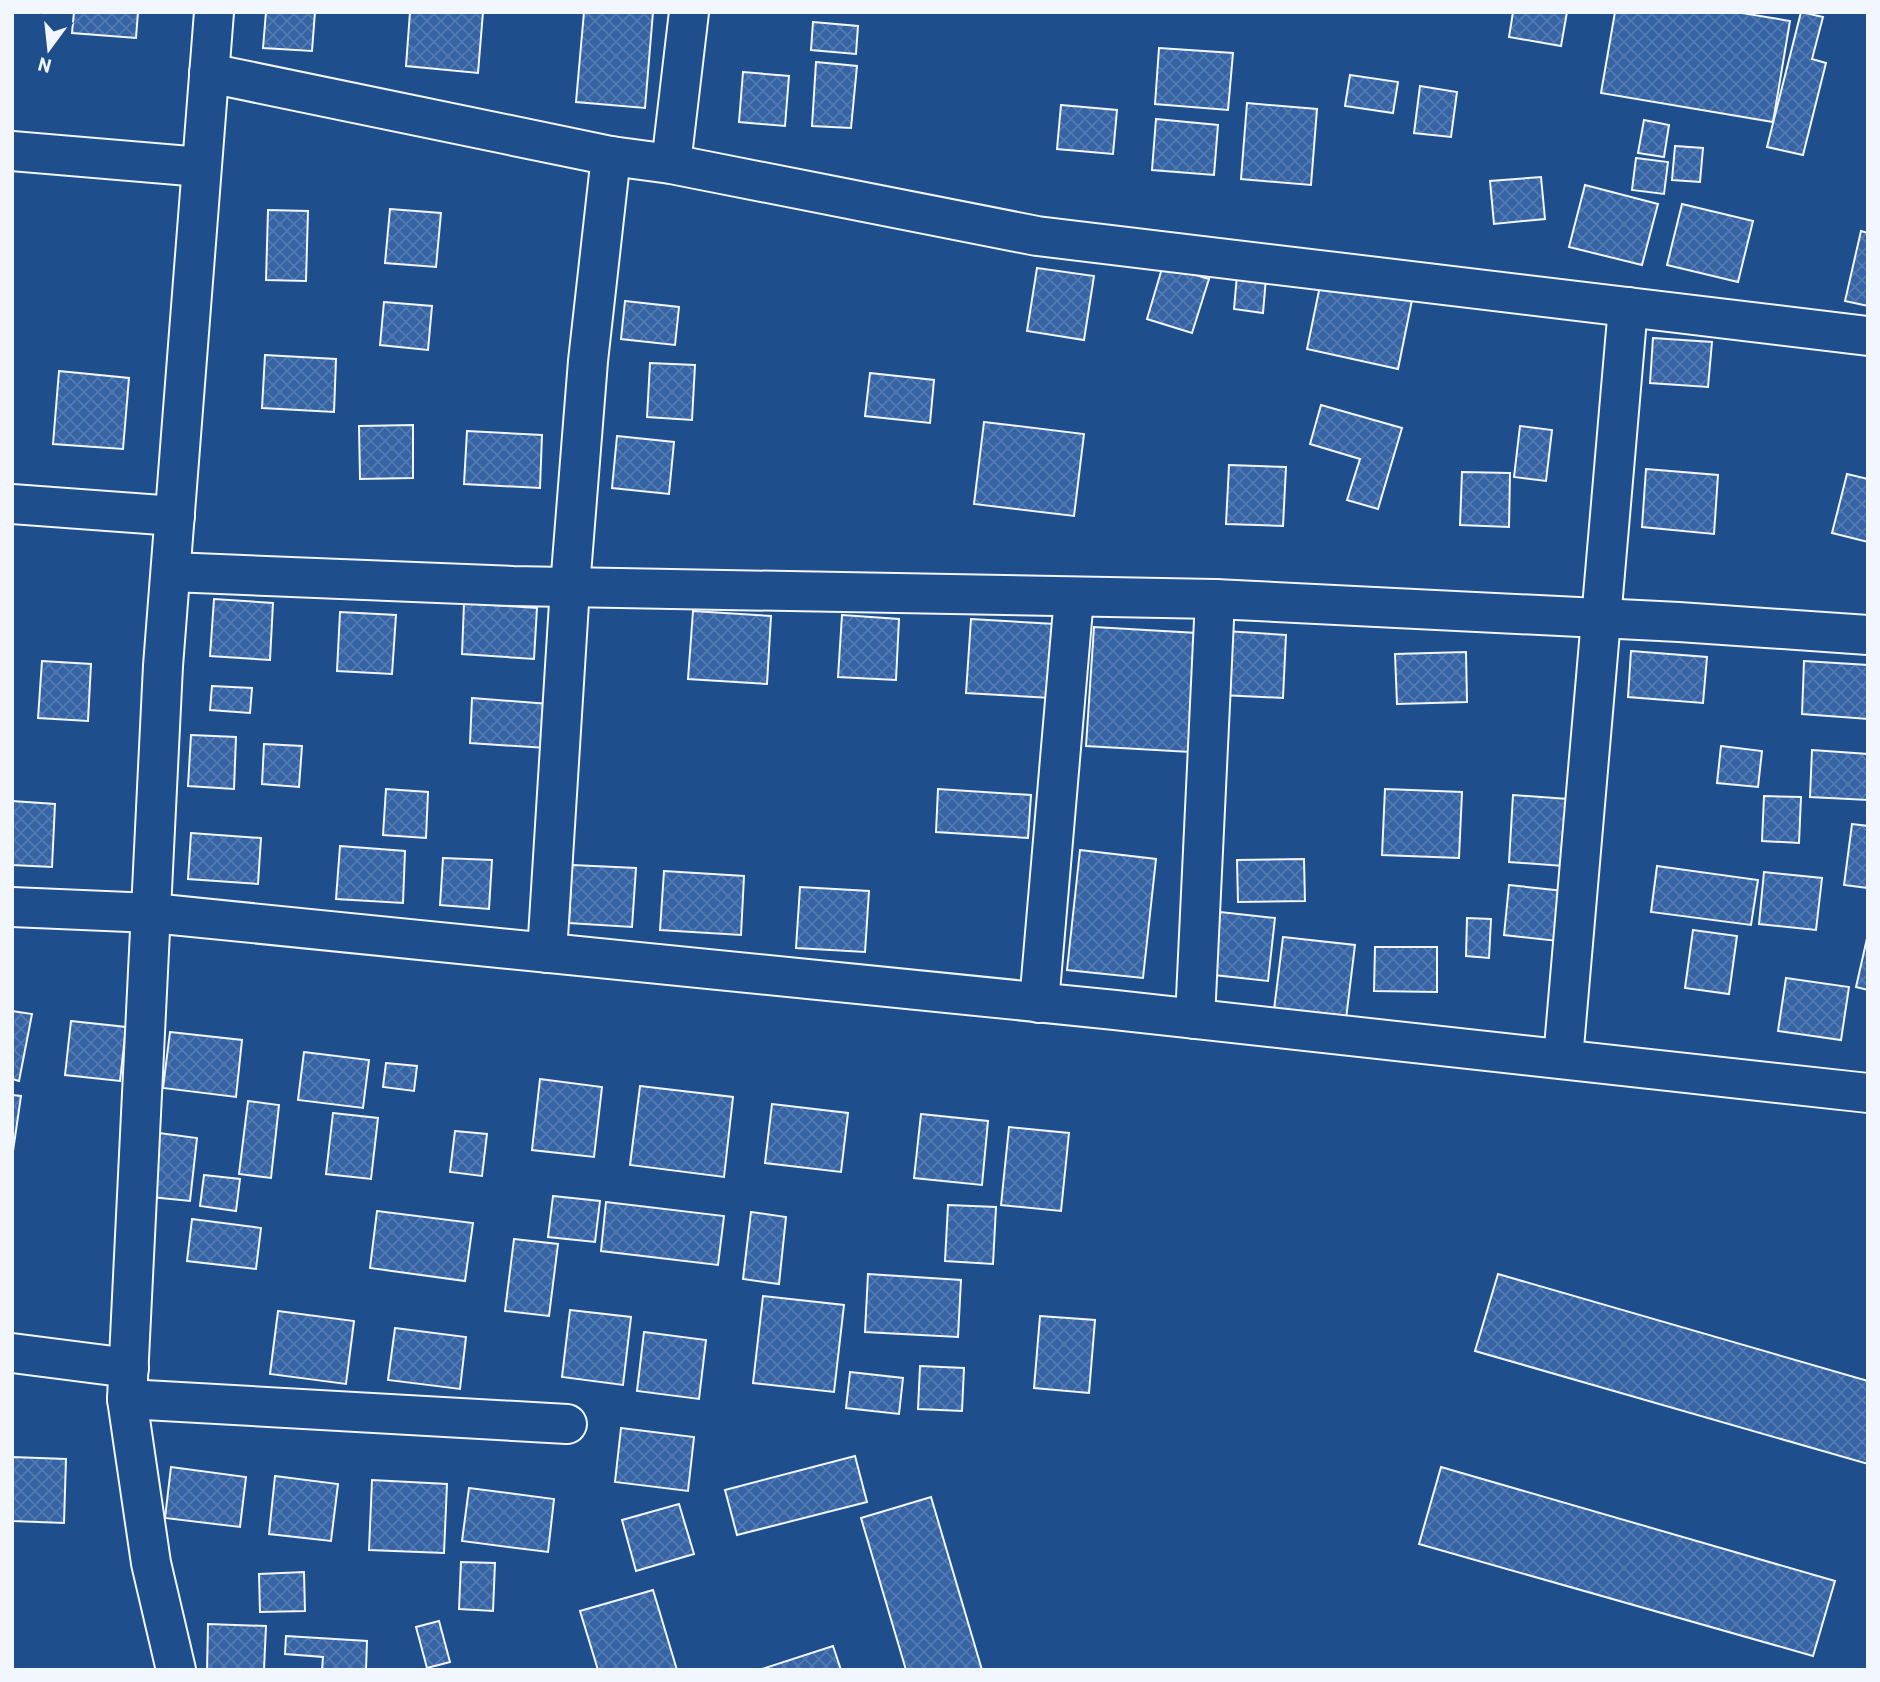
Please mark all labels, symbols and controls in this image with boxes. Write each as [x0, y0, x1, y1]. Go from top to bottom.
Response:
north arrow [14, 14, 84, 84]
text: N [35, 53, 54, 79]

